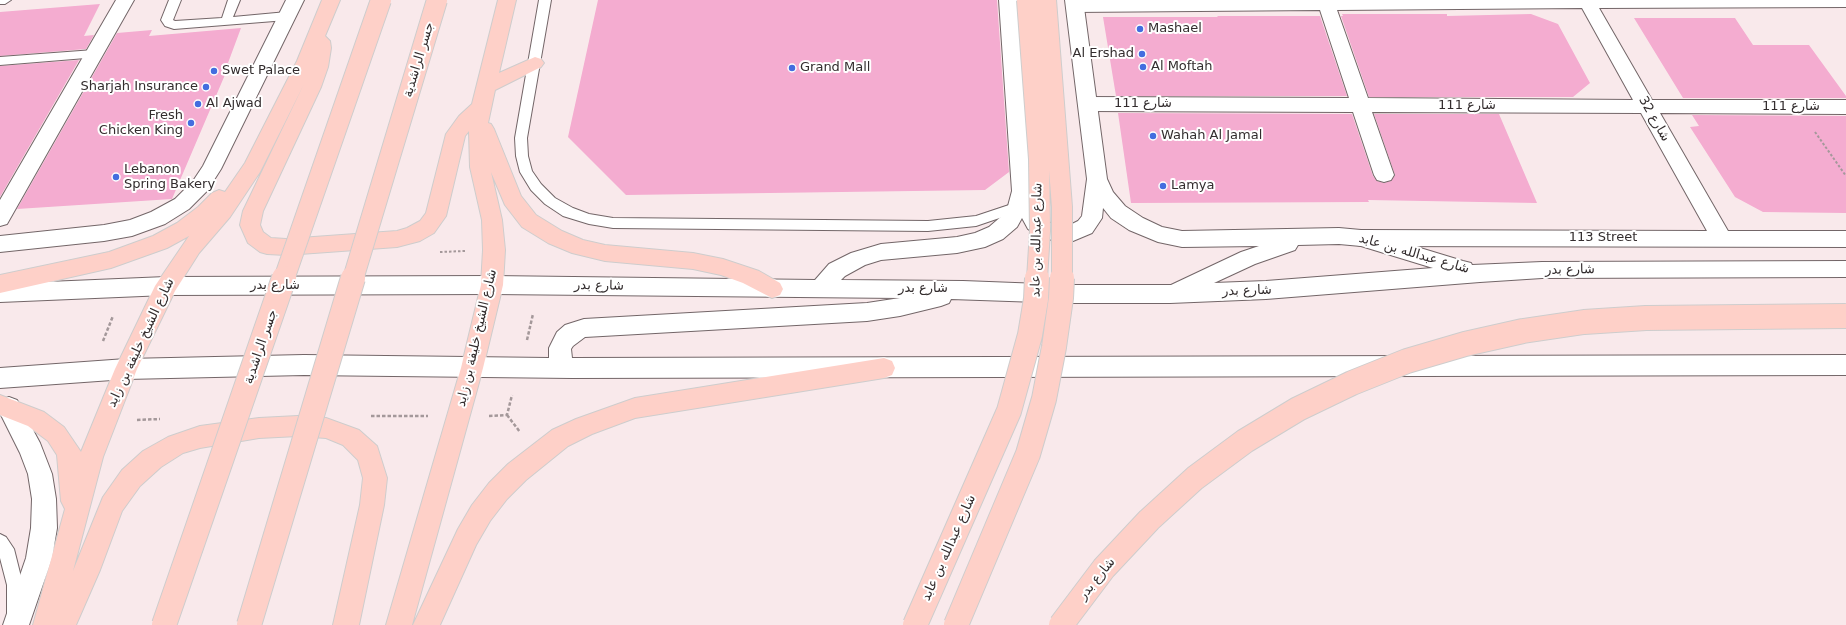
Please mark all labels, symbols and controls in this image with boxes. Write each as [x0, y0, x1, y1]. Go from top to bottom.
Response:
street label: جسر الراشدية [400, 21, 438, 99]
place label: Mashael [1148, 21, 1202, 37]
marker: Mashael [1135, 24, 1145, 34]
place label: Al Ershad [1073, 46, 1134, 62]
marker: Al Ershad [1137, 49, 1147, 59]
place label: Al Moftah [1151, 59, 1212, 75]
place label: Grand Mall [800, 60, 870, 76]
marker: Al Moftah [1138, 62, 1148, 72]
place label: Swet Palace [222, 63, 300, 79]
marker: Grand Mall [787, 63, 797, 73]
marker: Swet Palace [209, 66, 219, 76]
place label: Sharjah Insurance [80, 79, 198, 95]
marker: Sharjah Insurance [201, 82, 211, 92]
street label: شارع 32 [1635, 94, 1673, 144]
place label: Al Ajwad [206, 96, 262, 112]
street label: شارع 111 [1114, 96, 1172, 112]
street label: شارع 111 [1438, 98, 1496, 114]
marker: Al Ajwad [193, 99, 203, 109]
street label: شارع 111 [1762, 99, 1820, 115]
place label: Fresh Chicken King [99, 108, 183, 139]
marker: Fresh Chicken King [186, 118, 196, 128]
place label: Wahah Al Jamal [1161, 128, 1262, 144]
marker: Wahah Al Jamal [1148, 131, 1158, 141]
place label: Lebanon Spring Bakery [124, 162, 215, 193]
marker: Lebanon Spring Bakery [111, 172, 121, 182]
place label: Lamya [1171, 178, 1215, 194]
marker: Lamya [1158, 181, 1168, 191]
street label: شارع عبدالله بن عابد [1028, 183, 1046, 297]
street label: 113 Street [1569, 230, 1637, 246]
street label: شارع عبدالله بن عابد [1357, 231, 1471, 277]
street label: شارع بدر [1545, 262, 1595, 278]
street label: شارع الشيخ خليفة بن زايد [454, 268, 500, 408]
street label: شارع الشيخ خليفة بن زايد [104, 276, 178, 410]
street label: شارع بدر [250, 278, 300, 294]
street label: شارع بدر [574, 278, 624, 294]
street label: شارع بدر [898, 281, 948, 297]
street label: شارع بدر [1222, 282, 1272, 300]
street label: جسر الراشدية [241, 308, 281, 386]
street label: شارع عبدالله بن عابد [919, 493, 979, 603]
street label: شارع بدر [1075, 555, 1119, 603]

